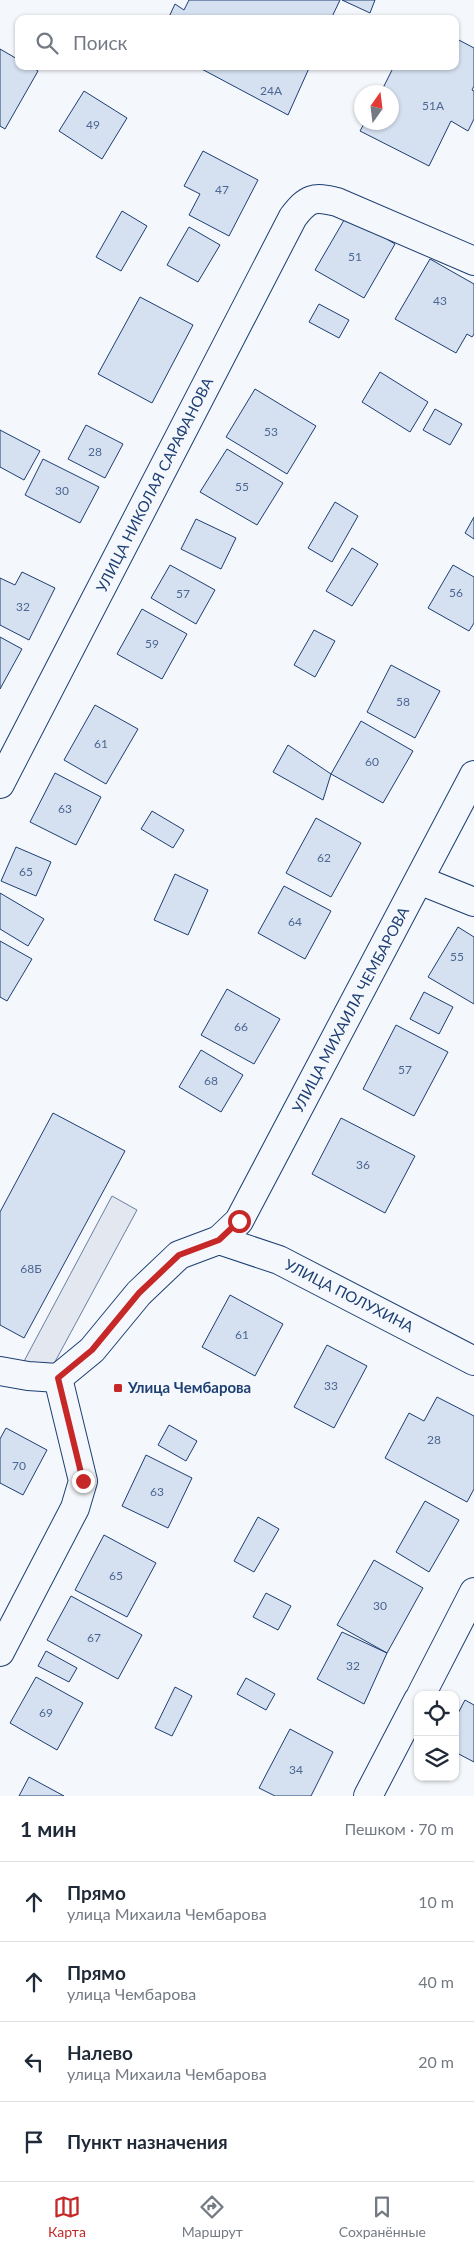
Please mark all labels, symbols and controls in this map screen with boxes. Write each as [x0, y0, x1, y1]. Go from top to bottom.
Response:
search box [15, 15, 459, 70]
icon: search [33, 29, 61, 57]
text: Поиск [73, 31, 127, 54]
house number: 24А [260, 83, 283, 98]
north arrow [354, 85, 399, 130]
house number: 51А [422, 98, 445, 113]
house number: 49 [86, 117, 100, 132]
house number: 47 [215, 182, 229, 197]
house number: 51 [348, 249, 362, 264]
house number: 43 [433, 293, 447, 308]
street label: УЛИЦА НИКОЛАЯ САРАФАНОВА [92, 374, 217, 595]
house number: 53 [264, 424, 278, 439]
house number: 28 [88, 444, 102, 459]
house number: 55 [235, 479, 249, 494]
house number: 30 [55, 483, 69, 498]
house number: 56 [449, 585, 463, 600]
house number: 57 [176, 586, 190, 601]
house number: 32 [16, 599, 30, 614]
house number: 59 [145, 636, 159, 651]
house number: 58 [396, 694, 410, 709]
house number: 61 [94, 736, 108, 751]
house number: 60 [365, 754, 379, 769]
house number: 63 [58, 801, 72, 816]
house number: 62 [317, 850, 331, 865]
house number: 65 [19, 864, 33, 879]
street label: УЛИЦА МИХАИЛА ЧЕМБАРОВА [288, 903, 413, 1116]
house number: 64 [288, 914, 302, 929]
house number: 55 [450, 949, 464, 964]
house number: 66 [234, 1019, 248, 1034]
house number: 57 [398, 1062, 412, 1077]
house number: 68 [204, 1073, 218, 1088]
house number: 36 [356, 1157, 370, 1172]
route start [228, 1210, 251, 1233]
street label: УЛИЦА ПОЛУХИНА [282, 1255, 418, 1336]
house number: 68Б [20, 1261, 42, 1276]
house number: 61 [235, 1327, 249, 1342]
place label: Улица Чембарова [127, 1378, 251, 1396]
house number: 33 [324, 1378, 338, 1393]
marker: Улица Чембарова [112, 1382, 124, 1394]
house number: 28 [427, 1432, 441, 1447]
house number: 70 [12, 1458, 26, 1473]
route end [72, 1470, 95, 1493]
house number: 63 [150, 1484, 164, 1499]
house number: 65 [109, 1568, 123, 1583]
house number: 30 [373, 1598, 387, 1613]
house number: 67 [87, 1630, 101, 1645]
house number: 32 [346, 1658, 360, 1673]
map controls [414, 1691, 459, 1781]
button: locate [414, 1691, 459, 1736]
house number: 69 [39, 1705, 53, 1720]
button: layers [414, 1736, 459, 1781]
house number: 34 [289, 1762, 303, 1777]
text: 1 мин [20, 1816, 77, 1841]
text: Пешком · 70 m [344, 1819, 454, 1838]
text: Прямо [67, 1881, 126, 1904]
icon: ahead [20, 1888, 48, 1916]
text: 10 m [418, 1892, 454, 1911]
text: улица Михаила Чембарова [67, 1904, 267, 1923]
text: Прямо [67, 1961, 126, 1984]
icon: ahead [20, 1968, 48, 1996]
text: 40 m [418, 1972, 454, 1991]
text: улица Чембарова [67, 1984, 196, 2003]
text: Налево [67, 2041, 133, 2064]
icon: left [20, 2048, 48, 2076]
text: 20 m [418, 2052, 454, 2071]
text: улица Михаила Чембарова [67, 2064, 267, 2083]
icon: arrive [20, 2128, 48, 2156]
text: Пункт назначения [67, 2130, 228, 2153]
tab: Карта [48, 2193, 86, 2240]
tab: Маршрут [182, 2193, 243, 2240]
tab: Сохранённые [339, 2193, 426, 2240]

